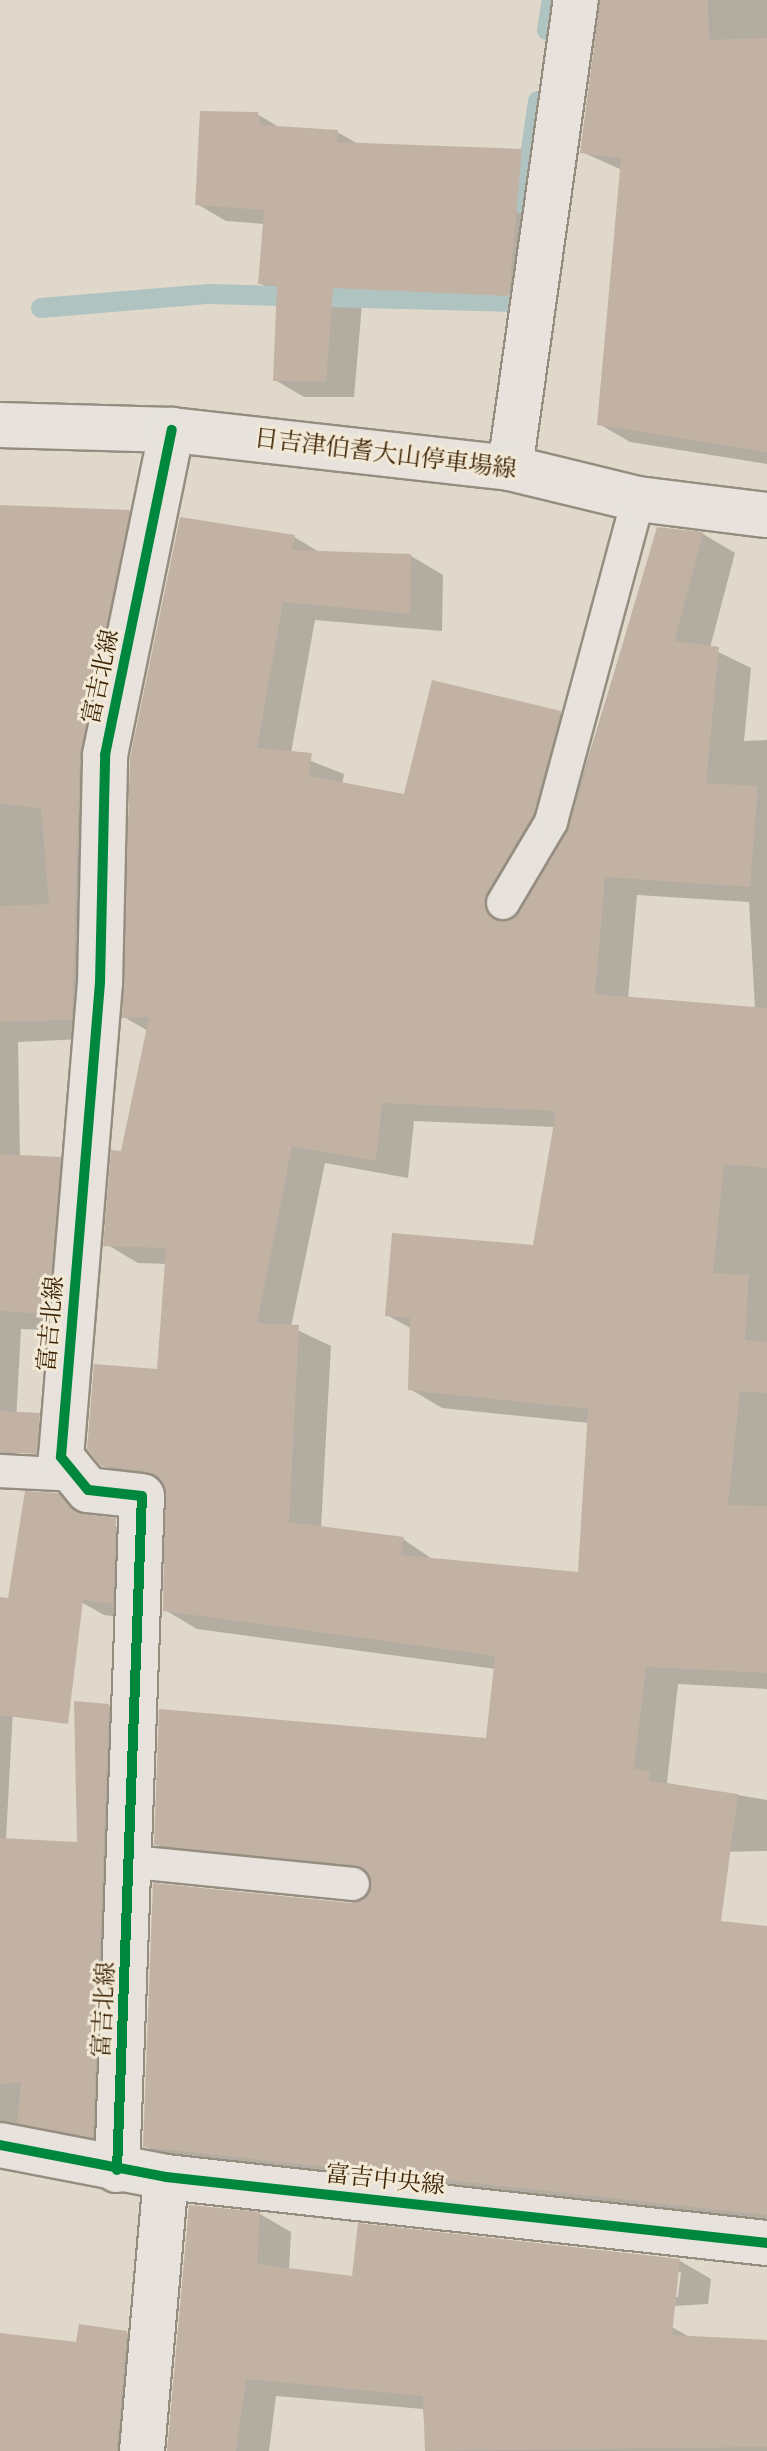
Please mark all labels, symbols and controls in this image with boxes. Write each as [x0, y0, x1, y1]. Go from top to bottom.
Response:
street label: 日吉津伯耆大山停車場線 [252, 425, 518, 485]
street label: 富吉北線 [78, 627, 126, 727]
street label: 富吉北線 [33, 1275, 71, 1373]
street label: 富吉北線 [88, 1961, 122, 2059]
street label: 富吉中央線 [324, 2160, 446, 2202]

